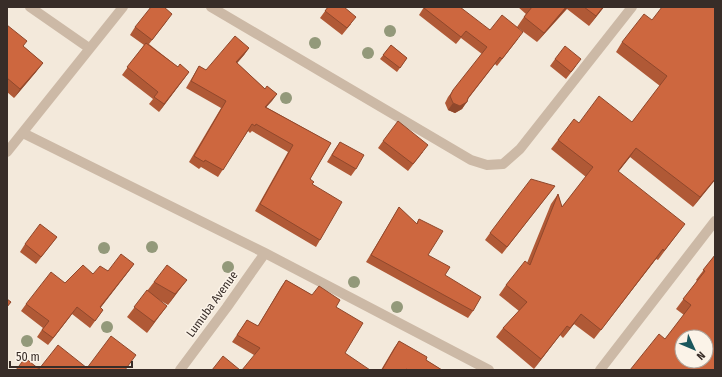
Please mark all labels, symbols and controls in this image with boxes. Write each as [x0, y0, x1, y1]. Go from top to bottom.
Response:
street label: Lumuba Avenue [183, 268, 241, 340]
north arrow [674, 329, 714, 369]
scale bar [10, 343, 132, 369]
text: N [694, 349, 708, 362]
text: 50 m [16, 350, 40, 364]

